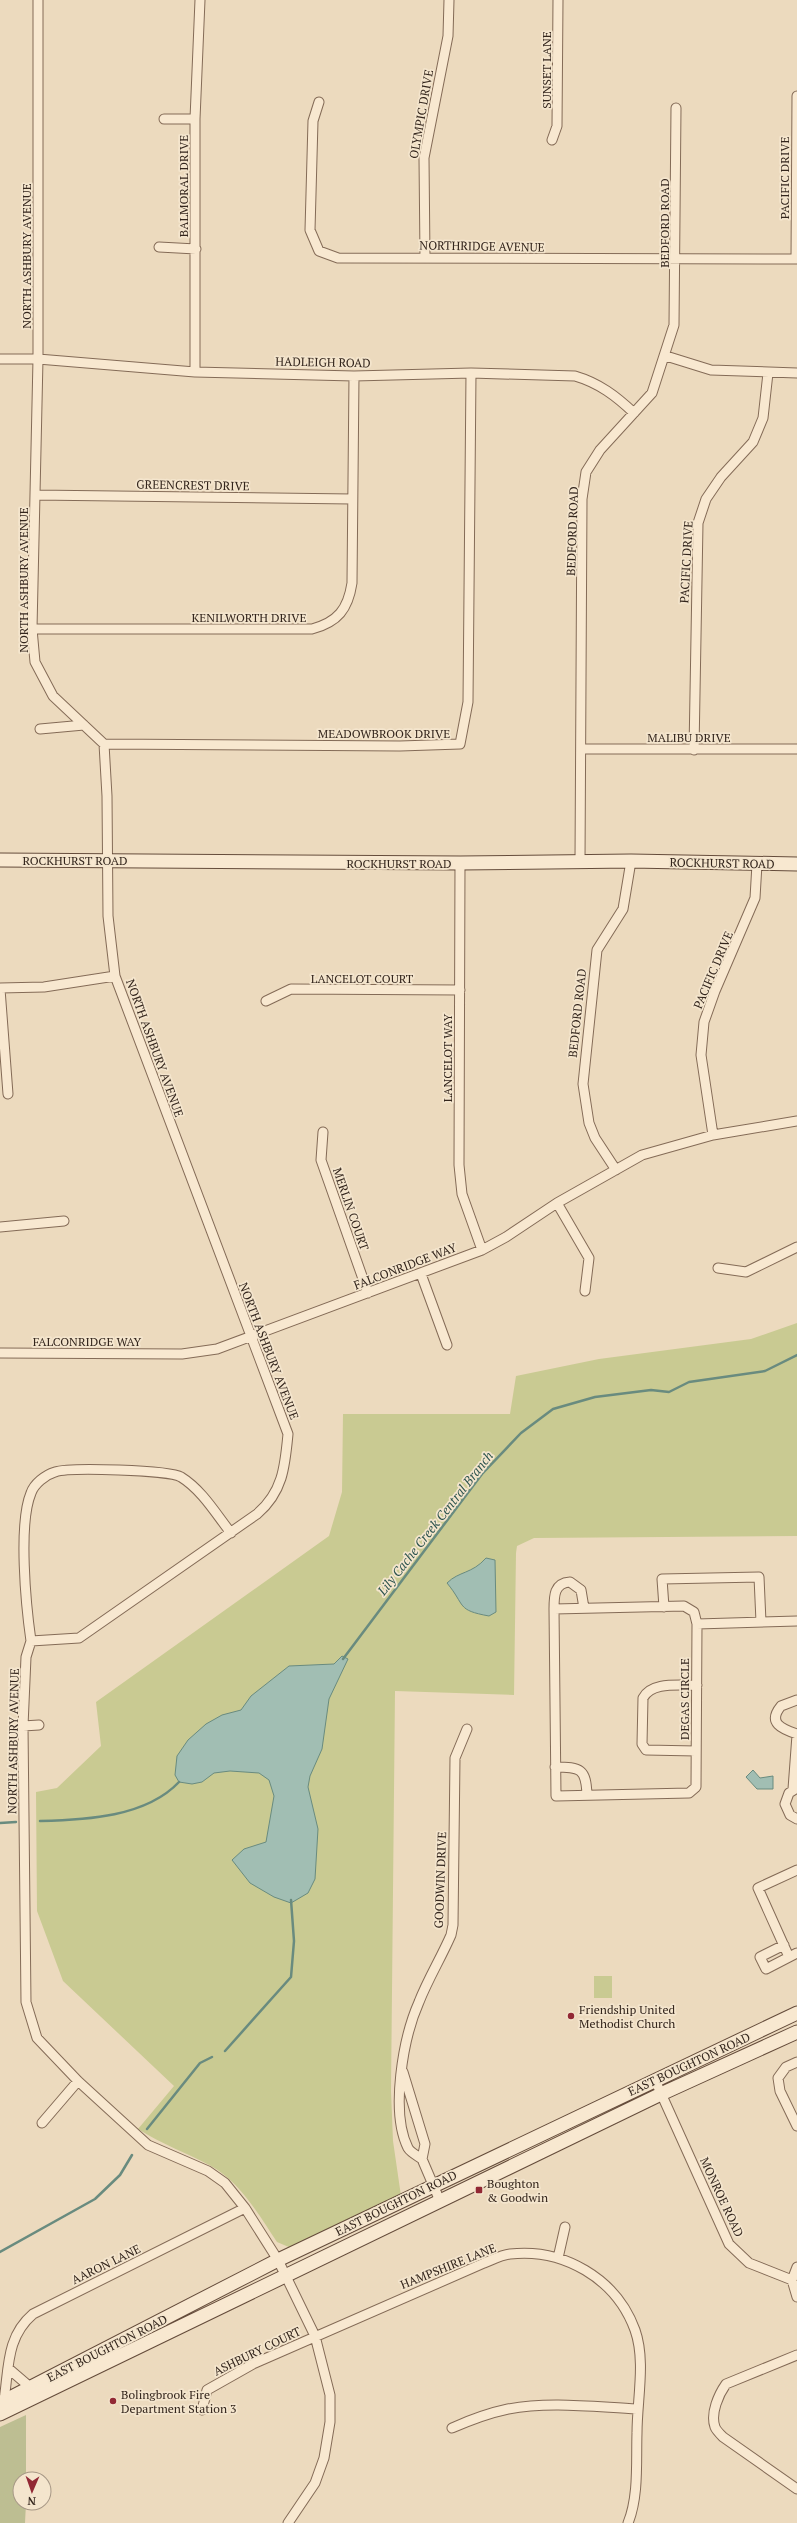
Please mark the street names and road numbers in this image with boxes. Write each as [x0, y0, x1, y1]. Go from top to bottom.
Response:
street label: SUNSET LANE [539, 31, 554, 109]
street label: OLYMPIC DRIVE [406, 68, 436, 160]
street label: BALMORAL DRIVE [176, 135, 191, 237]
street label: PACIFIC DRIVE [777, 137, 792, 219]
street label: BEDFORD ROAD [657, 178, 672, 268]
street label: NORTH ASHBURY AVENUE [19, 183, 34, 329]
street label: NORTHRIDGE AVENUE [419, 237, 545, 255]
street label: HADLEIGH ROAD [275, 354, 371, 370]
street label: GREENCREST DRIVE [136, 477, 250, 493]
street label: BEDFORD ROAD [563, 486, 581, 576]
street label: NORTH ASHBURY AVENUE [16, 507, 31, 653]
street label: PACIFIC DRIVE [676, 520, 696, 604]
street label: KENILWORTH DRIVE [192, 610, 306, 625]
street label: MEADOWBROOK DRIVE [318, 726, 450, 741]
street label: MALIBU DRIVE [647, 730, 731, 745]
street label: ROCKHURST ROAD [22, 853, 128, 868]
street label: ROCKHURST ROAD [669, 855, 775, 871]
street label: ROCKHURST ROAD [346, 856, 452, 871]
street label: PACIFIC DRIVE [690, 929, 736, 1011]
street label: BEDFORD ROAD [565, 968, 589, 1058]
street label: LANCELOT COURT [311, 971, 414, 986]
street label: NORTH ASHBURY AVENUE [123, 977, 187, 1119]
street label: LANCELOT WAY [440, 1013, 455, 1102]
street label: MERLIN COURT [330, 1166, 372, 1253]
street label: FALCONRIDGE WAY [352, 1239, 459, 1292]
street label: NORTH ASHBURY AVENUE [236, 1280, 302, 1422]
street label: FALCONRIDGE WAY [33, 1334, 142, 1349]
street label: DEGAS CIRCLE [677, 1658, 692, 1740]
street label: NORTH ASHBURY AVENUE [4, 1668, 22, 1814]
street label: GOODWIN DRIVE [431, 1831, 449, 1929]
street label: EAST BOUGHTON ROAD [625, 2029, 753, 2099]
street label: MONROE ROAD [697, 2155, 747, 2239]
street label: EAST BOUGHTON ROAD [333, 2167, 459, 2239]
street label: HAMPSHIRE LANE [398, 2240, 498, 2292]
street label: AARON LANE [69, 2241, 143, 2287]
street label: EAST BOUGHTON ROAD [44, 2311, 170, 2385]
street label: ASHBURY COURT [211, 2323, 304, 2379]

